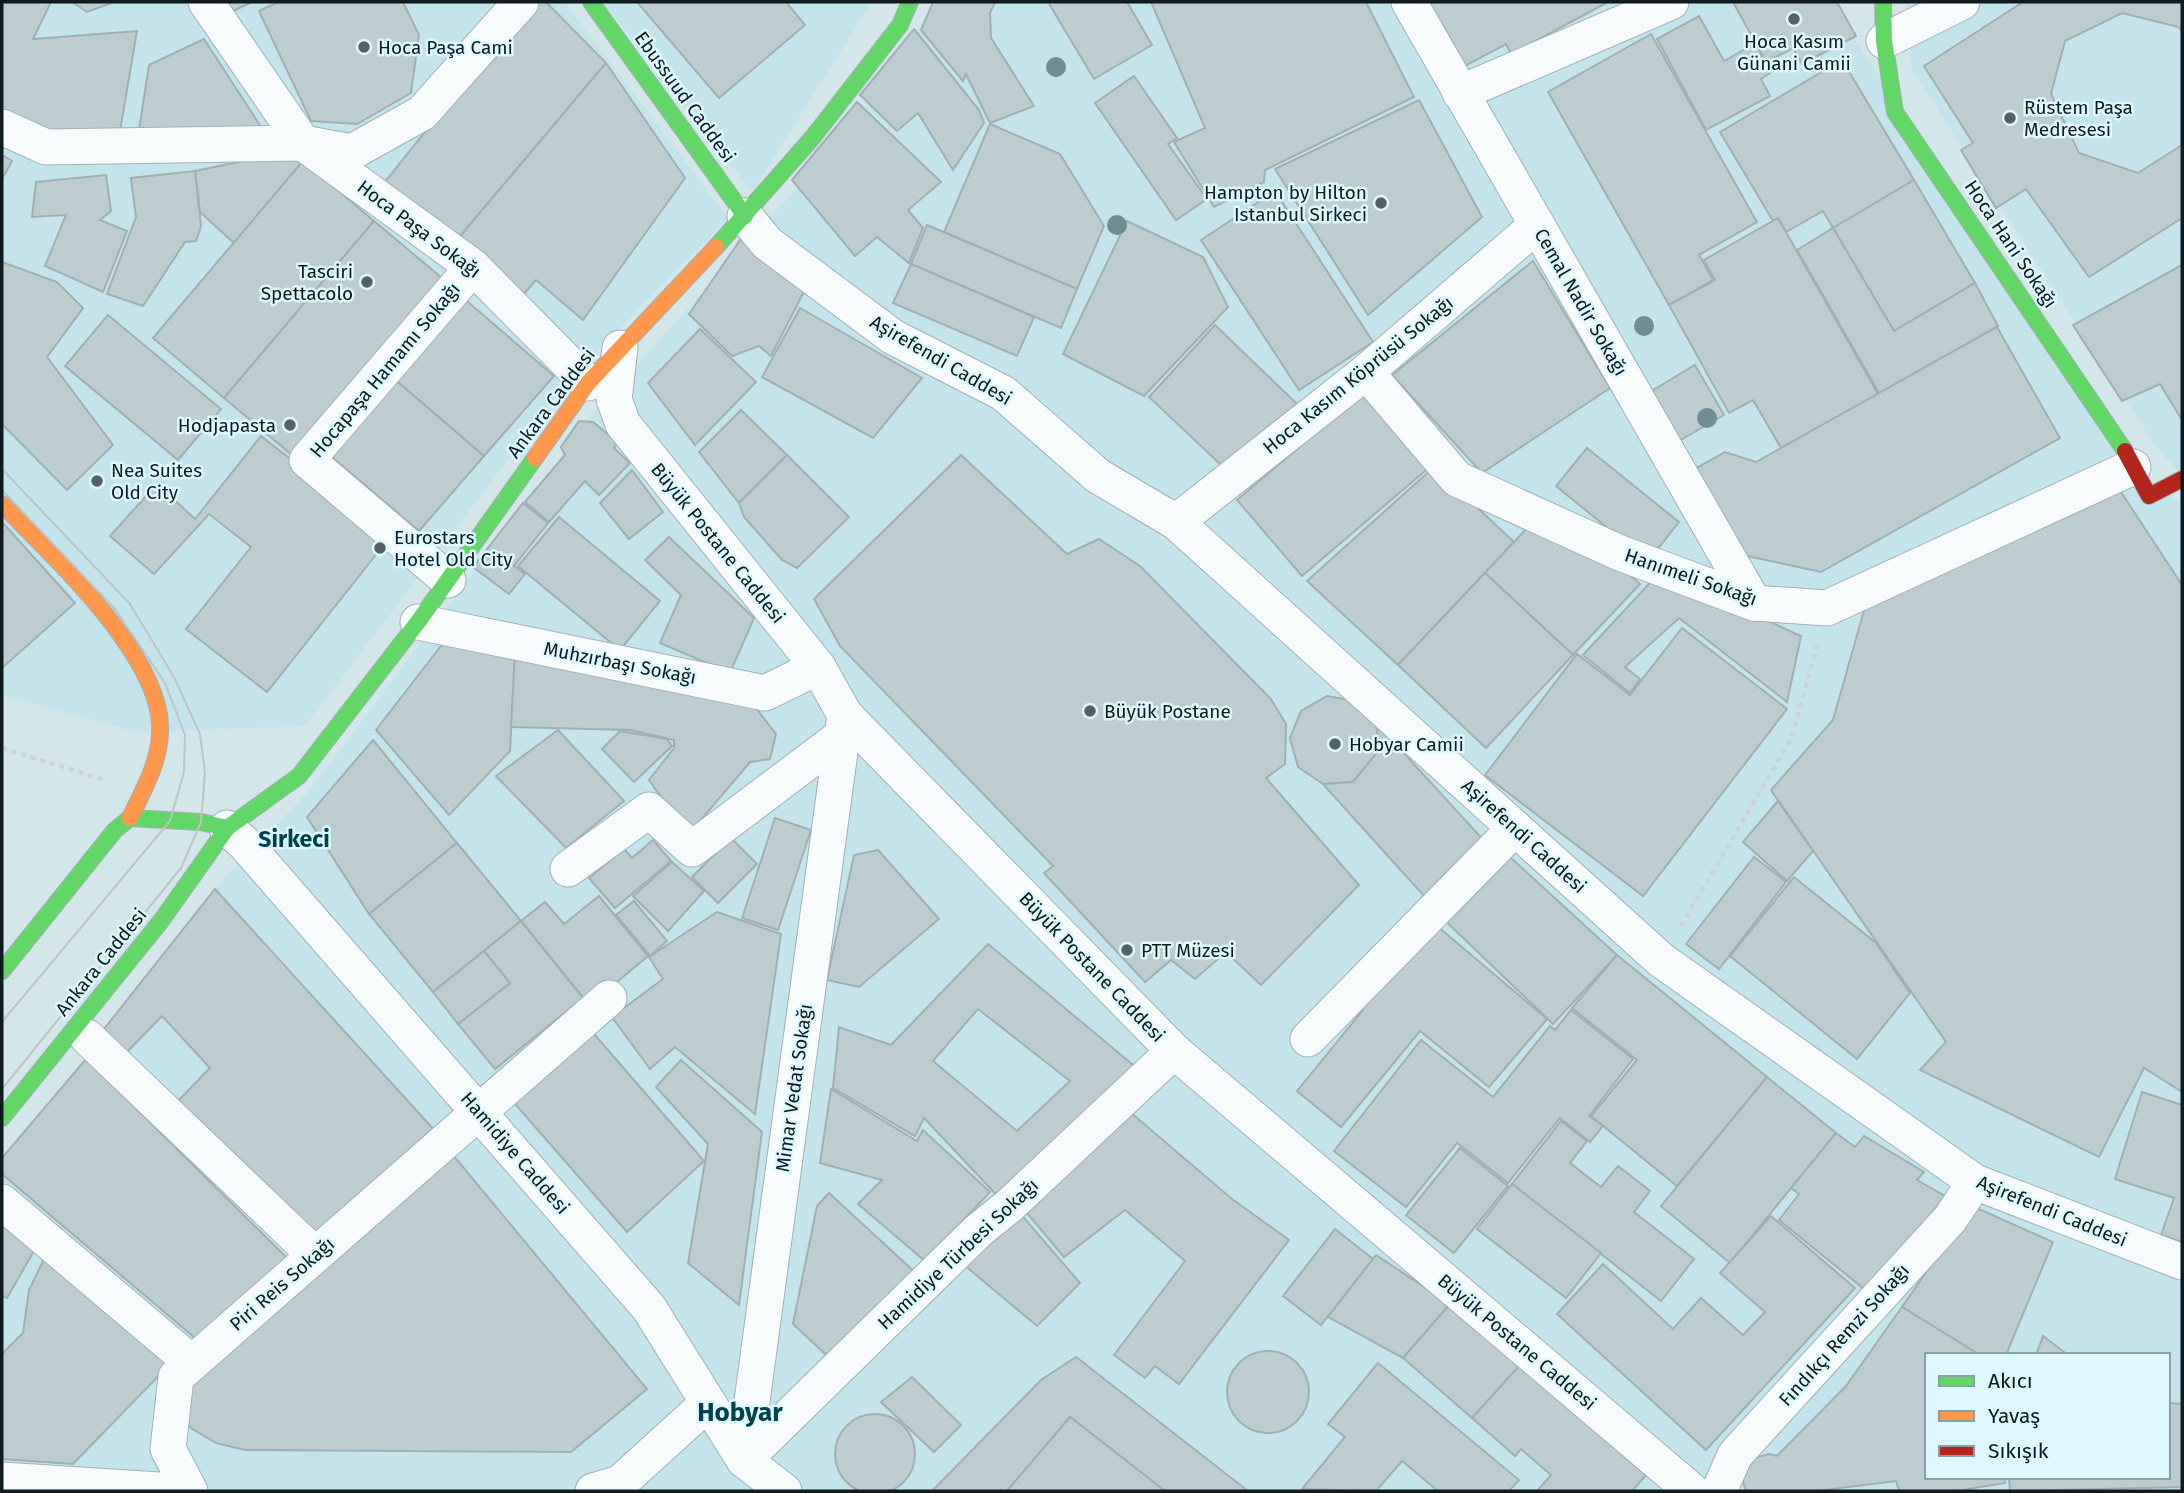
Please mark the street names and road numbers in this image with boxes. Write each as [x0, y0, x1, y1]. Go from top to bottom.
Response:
street label: Ebussuud Caddesi [630, 27, 740, 167]
street label: Hoca Paşa Sokağı [353, 175, 485, 283]
street label: Hoca Hani Sokağı [1960, 176, 2062, 312]
street label: Cemal Nadir Sokağı [1529, 224, 1633, 380]
street label: Hocapaşa Hamamı Sokağı [305, 278, 465, 462]
street label: Hoca Kasım Köprüsü Sokağı [1258, 291, 1458, 459]
street label: Aşirefendi Caddesi [866, 310, 1016, 410]
street label: Ankara Caddesi [502, 343, 600, 463]
street label: Büyük Postane Caddesi [646, 458, 790, 628]
street label: Hanımeli Sokağı [1622, 544, 1760, 610]
street label: Muhzırbaşı Sokağı [542, 637, 698, 689]
street label: Aşirefendi Caddesi [1457, 774, 1591, 898]
street label: Büyük Postane Caddesi [1014, 887, 1170, 1047]
street label: Ankara Caddesi [51, 903, 151, 1021]
street label: Mimar Vedat Sokağı [771, 1002, 817, 1174]
street label: Hamidiye Caddesi [456, 1087, 574, 1219]
street label: Aşirefendi Caddesi [1974, 1170, 2130, 1252]
street label: Hamidiye Türbesi Sokağı [873, 1174, 1043, 1334]
street label: Piri Reis Sokağı [225, 1232, 339, 1336]
street label: Fındıkçı Remzi Sokağı [1774, 1259, 1914, 1411]
street label: Büyük Postane Caddesi [1433, 1269, 1601, 1415]

